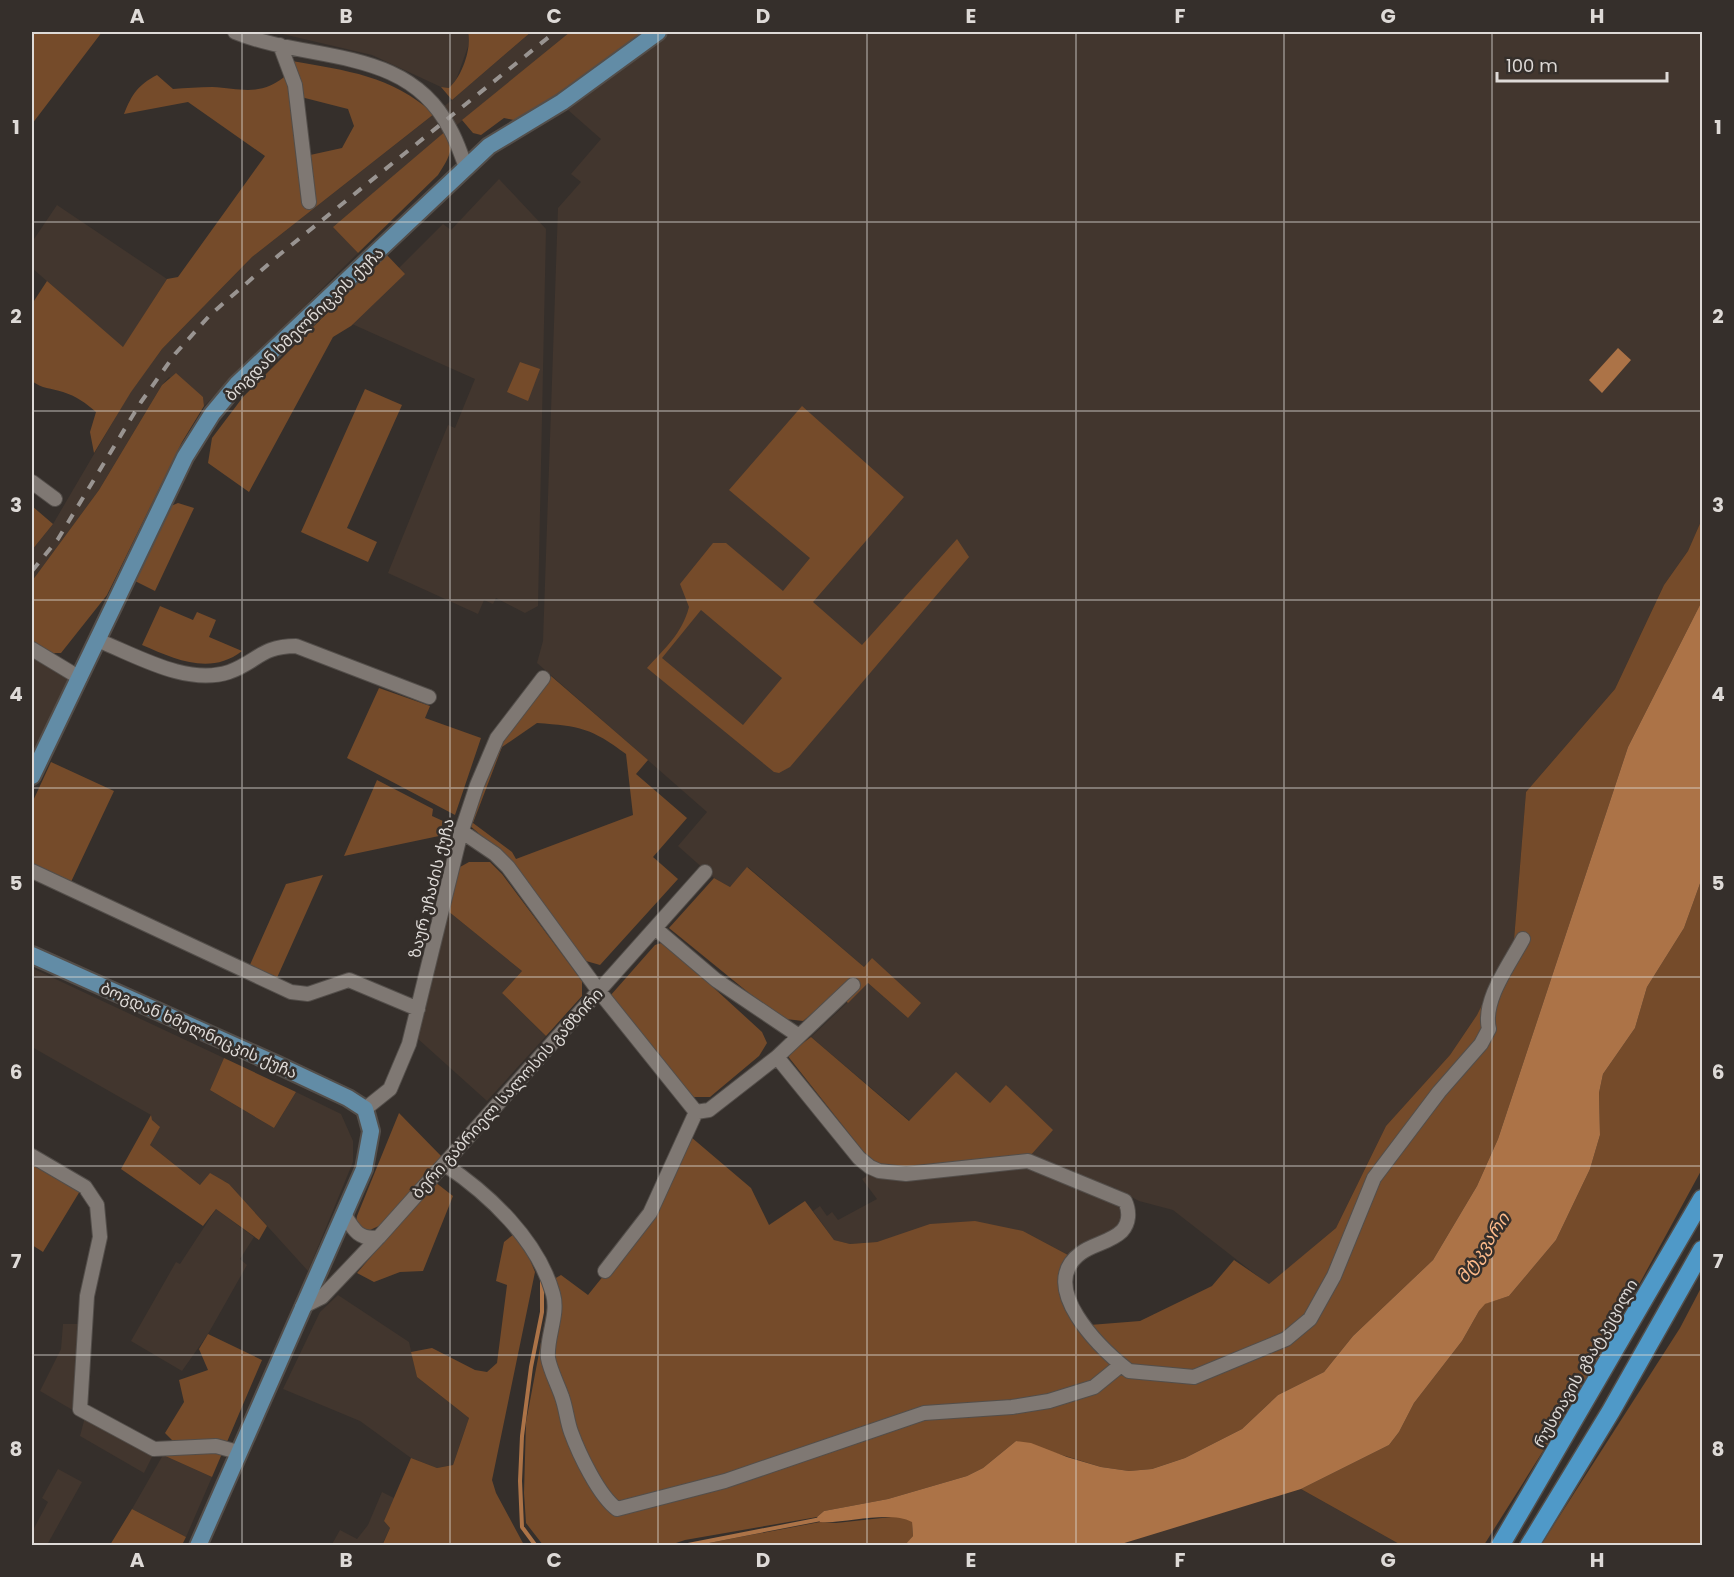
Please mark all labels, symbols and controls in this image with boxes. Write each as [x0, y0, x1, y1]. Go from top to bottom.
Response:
text: A [130, 2, 145, 30]
text: B [339, 2, 353, 30]
text: C [546, 2, 562, 30]
text: D [756, 2, 770, 30]
text: E [966, 2, 976, 30]
text: F [1175, 2, 1186, 30]
text: G [1380, 2, 1396, 30]
text: H [1590, 2, 1604, 30]
scale bar [1497, 45, 1666, 83]
text: 100 m [1506, 53, 1558, 78]
text: 1 [12, 113, 20, 141]
text: 1 [1714, 113, 1722, 141]
street label: ბოგდან ხმელნიცკის ქუჩა [220, 242, 389, 407]
text: 2 [10, 302, 22, 330]
text: 2 [1712, 302, 1724, 330]
text: 3 [10, 491, 22, 519]
text: 3 [1712, 491, 1724, 519]
text: 4 [9, 680, 23, 708]
text: 4 [1711, 680, 1725, 708]
street label: ზაურ უჩაძის ქუჩა [403, 816, 460, 960]
text: 5 [10, 869, 23, 897]
text: 5 [1712, 869, 1725, 897]
street label: ბოგდან ხმელნიცკის ქუჩა [97, 977, 301, 1084]
street label: ბერი გაბრიელ სალოსის გამზირი [406, 983, 608, 1204]
text: 6 [10, 1058, 22, 1086]
text: 6 [1712, 1058, 1724, 1086]
water label: მტკვარი [1450, 1207, 1516, 1288]
text: 7 [11, 1247, 22, 1275]
text: 7 [1713, 1247, 1724, 1275]
street label: რუსთავის გზატკეცილი [1528, 1275, 1643, 1452]
text: 8 [10, 1435, 22, 1463]
text: 8 [1712, 1435, 1724, 1463]
text: A [130, 1546, 145, 1574]
text: B [339, 1546, 353, 1574]
text: C [546, 1546, 562, 1574]
text: D [756, 1546, 770, 1574]
text: E [966, 1546, 976, 1574]
text: F [1175, 1546, 1186, 1574]
text: G [1380, 1546, 1396, 1574]
text: H [1590, 1546, 1604, 1574]

